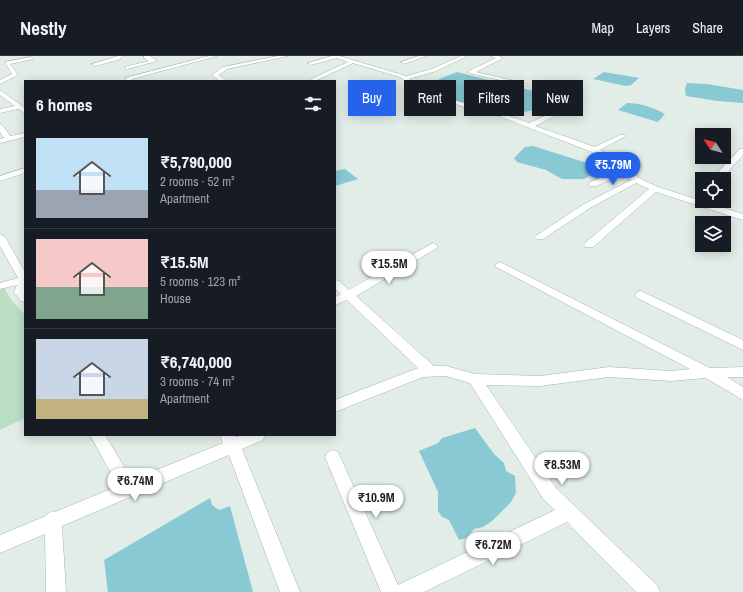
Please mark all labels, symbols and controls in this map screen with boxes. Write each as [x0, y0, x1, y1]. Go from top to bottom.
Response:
text: Nestly [20, 15, 67, 41]
text: Map [592, 19, 614, 37]
text: Layers [636, 19, 670, 37]
text: Share [692, 19, 723, 37]
chip: Buy [348, 80, 396, 116]
chip: Rent [404, 80, 456, 116]
chip: Filters [464, 80, 524, 116]
chip: New [532, 80, 583, 116]
text: 6 homes [36, 93, 93, 116]
icon: filters [302, 93, 324, 115]
north arrow [695, 128, 731, 164]
map controls [695, 128, 731, 252]
text: ₹5,790,000 [160, 150, 232, 173]
pin: ₹5.79M [580, 152, 646, 186]
icon: home [68, 154, 116, 202]
text: ₹5.79M [594, 156, 632, 173]
button: locate [695, 172, 731, 208]
text: 2 rooms · 52 m² [160, 173, 235, 190]
text: Apartment [160, 190, 209, 207]
button: layers [695, 216, 731, 252]
text: ₹15.5M [160, 250, 209, 273]
pin: ₹15.5M [356, 251, 422, 285]
icon: home [68, 255, 116, 303]
text: ₹15.5M [370, 255, 408, 272]
text: 5 rooms · 123 m² [160, 273, 241, 290]
text: House [160, 290, 191, 307]
text: ₹6,740,000 [160, 350, 232, 373]
icon: home [68, 355, 116, 403]
text: 3 rooms · 74 m² [160, 373, 235, 390]
text: Apartment [160, 390, 209, 407]
pin: ₹8.53M [529, 452, 595, 486]
text: ₹8.53M [543, 456, 581, 473]
pin: ₹6.74M [102, 468, 168, 502]
text: ₹6.74M [116, 472, 154, 489]
pin: ₹10.9M [343, 485, 409, 519]
text: ₹10.9M [357, 489, 395, 506]
pin: ₹6.72M [460, 532, 526, 566]
text: ₹6.72M [474, 536, 512, 553]

